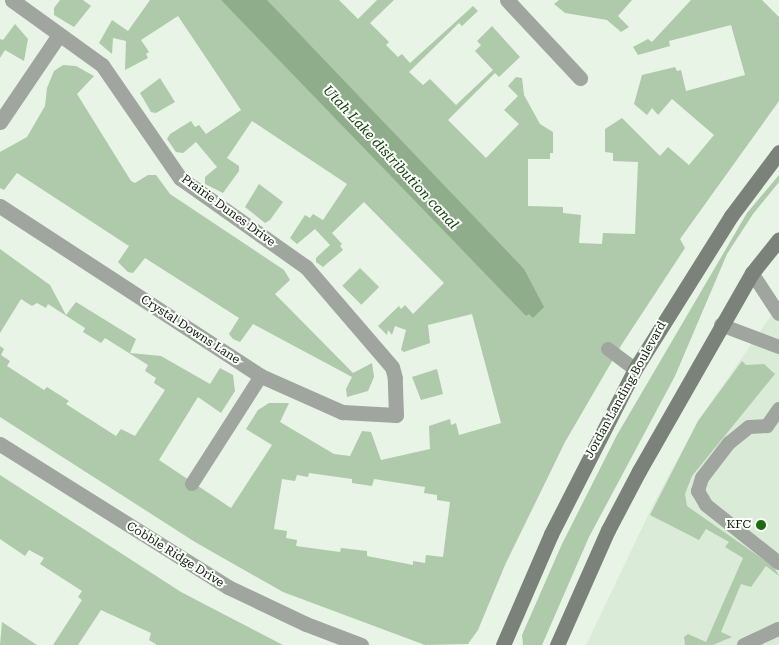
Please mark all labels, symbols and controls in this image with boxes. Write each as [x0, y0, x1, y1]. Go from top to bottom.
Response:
water label: Utah Lake distribution canal [320, 82, 462, 232]
street label: Prairie Dunes Drive [178, 172, 278, 250]
street label: Crystal Downs Lane [138, 293, 242, 367]
street label: Jordan Landing Boulevard [582, 319, 670, 461]
place label: KFC [727, 518, 751, 532]
street label: Cobble Ridge Drive [124, 519, 226, 591]
marker: KFC [755, 519, 767, 531]

